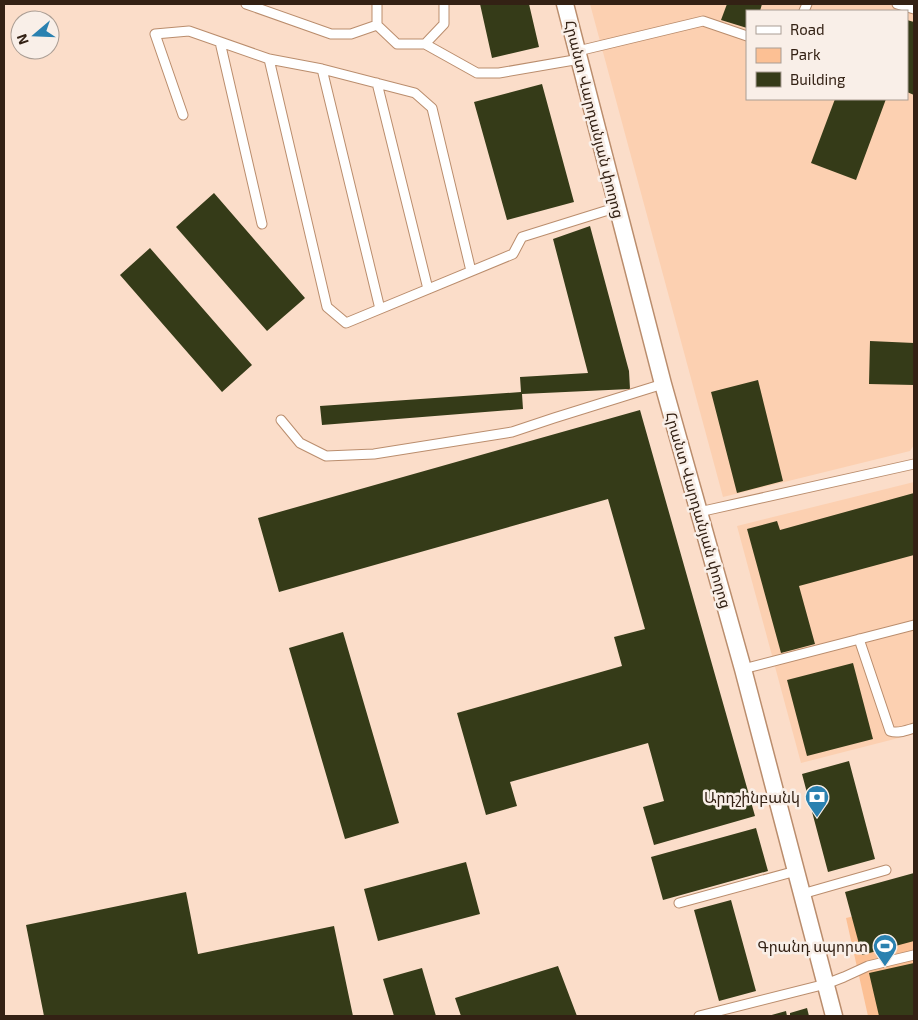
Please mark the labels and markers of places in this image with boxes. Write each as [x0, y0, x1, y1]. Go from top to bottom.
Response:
bank icon: Արդշինբանկ [804, 784, 830, 818]
place label: Արդշինբանկ [704, 788, 800, 807]
sports icon: Գրանդ սպորտ [872, 933, 898, 967]
place label: Գրանդ սպորտ [757, 937, 868, 956]

